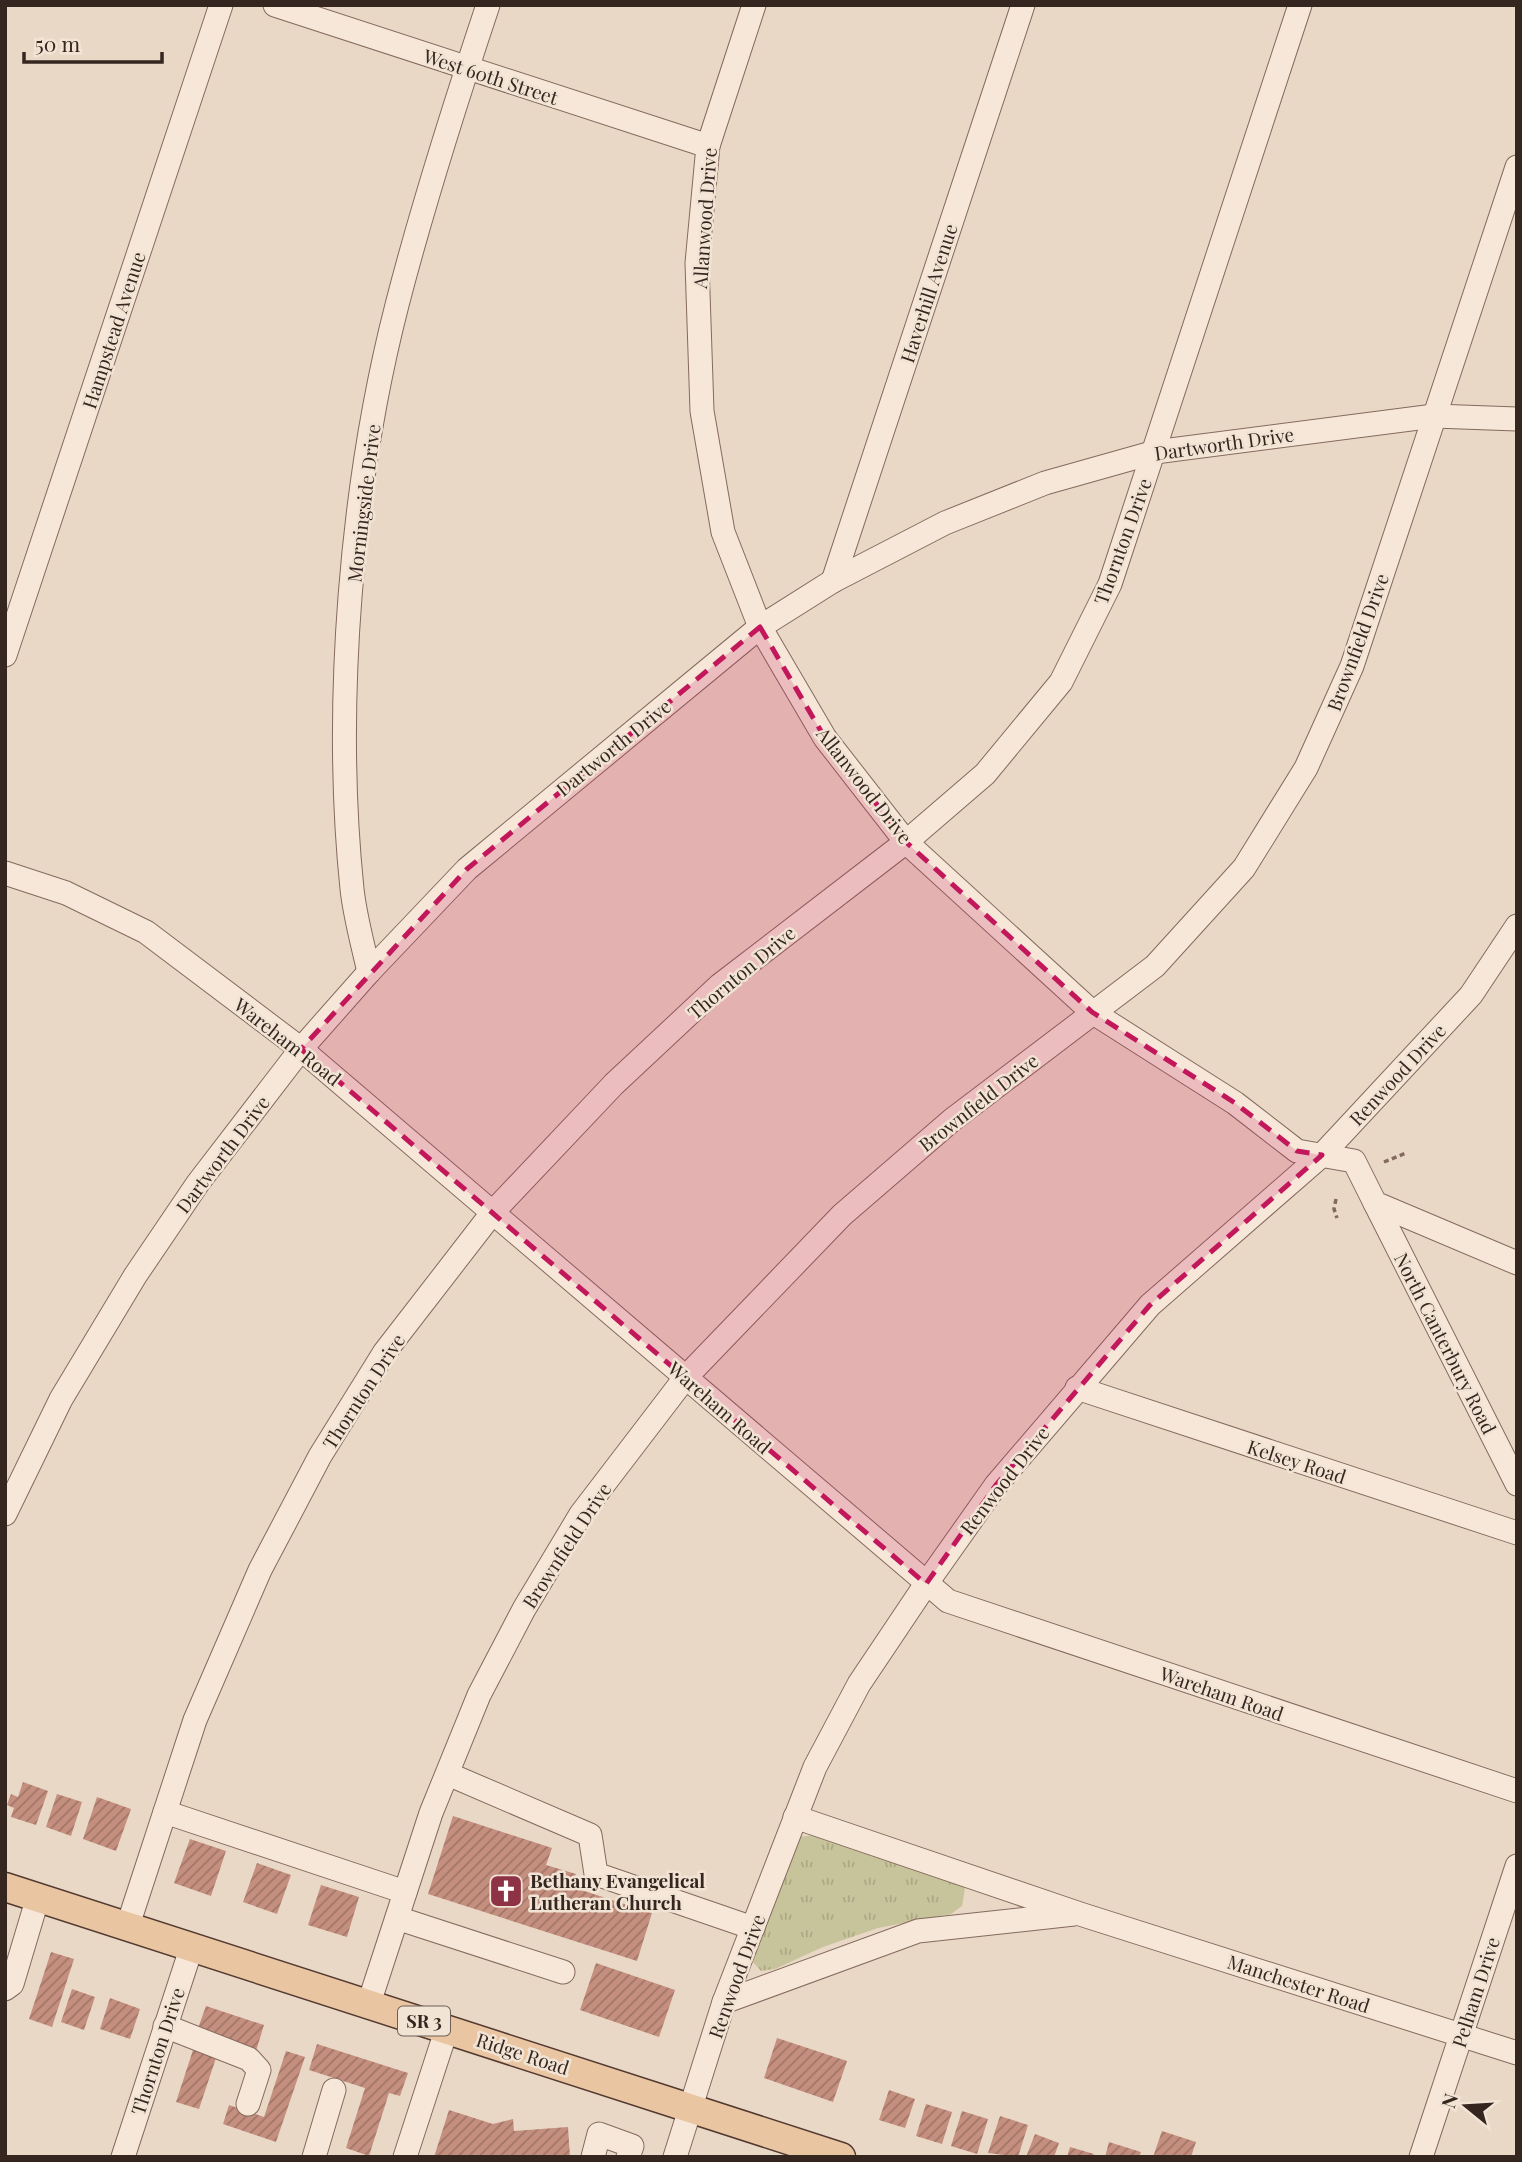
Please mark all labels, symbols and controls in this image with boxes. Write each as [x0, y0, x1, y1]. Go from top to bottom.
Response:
scale bar [24, 21, 163, 65]
text: 50 m [35, 29, 81, 57]
street label: West 60th Street [419, 42, 562, 110]
street label: Allanwood Drive [686, 147, 722, 290]
street label: Haverhill Avenue [893, 220, 963, 366]
street label: Hampstead Avenue [75, 248, 151, 412]
street label: Dartworth Drive [1153, 420, 1295, 466]
street label: Morningside Drive [340, 423, 386, 583]
street label: Thornton Drive [1087, 474, 1157, 608]
street label: Brownfield Drive [1320, 569, 1394, 715]
street label: Dartworth Drive [550, 693, 676, 801]
street label: Allanwood Drive [811, 721, 919, 849]
street label: Thornton Drive [682, 919, 800, 1025]
street label: Wareham Road [228, 990, 347, 1091]
street label: Renwood Drive [1343, 1017, 1451, 1131]
street label: Brownfield Drive [913, 1047, 1043, 1157]
street label: Dartworth Drive [169, 1090, 275, 1218]
street label: North Canterbury Road [1389, 1248, 1503, 1438]
street label: Thornton Drive [316, 1328, 410, 1454]
street label: Wareham Road [662, 1354, 777, 1459]
street label: Renwood Drive [954, 1421, 1054, 1539]
street label: Kelsey Road [1244, 1433, 1350, 1489]
street label: Brownfield Drive [516, 1477, 616, 1613]
street label: Wareham Road [1156, 1659, 1287, 1726]
place label: Bethany Evangelical Lutheran Church [530, 1867, 705, 1915]
church icon: Bethany Evangelical Lutheran Church [487, 1872, 525, 1910]
street label: Renwood Drive [701, 1910, 771, 2042]
street label: Pelham Drive [1445, 1933, 1505, 2051]
street label: Manchester Road [1225, 1948, 1373, 2018]
street label: Thornton Drive [124, 1984, 190, 2118]
road number: SR 3 [398, 2007, 450, 2036]
street label: Ridge Road [473, 2026, 573, 2080]
north arrow [1431, 2071, 1501, 2141]
text: N [1434, 2090, 1463, 2111]

